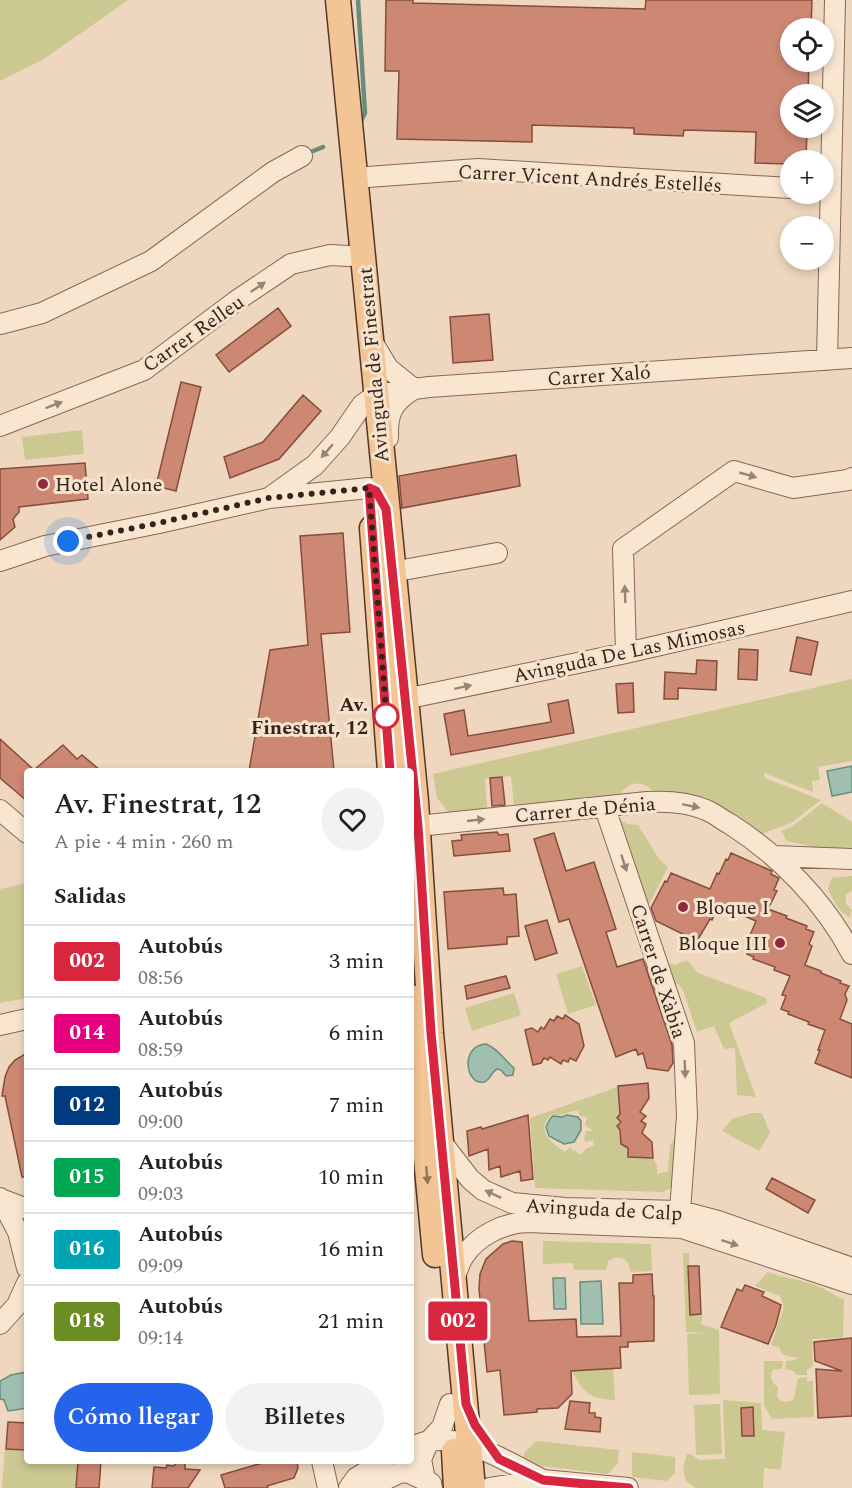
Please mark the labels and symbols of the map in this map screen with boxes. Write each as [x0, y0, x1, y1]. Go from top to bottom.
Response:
street label: Carrer Vicent Andrés Estellés [457, 157, 723, 201]
street label: Avinguda de Finestrat [351, 266, 397, 464]
one-way arrow [249, 281, 265, 293]
street label: Carrer Relleu [136, 288, 251, 380]
street label: Carrer Xaló [546, 357, 652, 395]
one-way arrow [46, 400, 64, 410]
one-way arrow [321, 443, 334, 458]
place label: Hotel Alone [55, 470, 162, 500]
one-way arrow [739, 471, 757, 480]
marker: Hotel Alone [36, 477, 50, 491]
your location [53, 526, 83, 556]
one-way arrow [620, 585, 629, 604]
street label: Avinguda De Las Mimosas [510, 613, 748, 691]
one-way arrow [453, 682, 472, 691]
place label: Av. Finestrat, 12 [251, 690, 368, 743]
marker: Av. Finestrat, 12 [373, 703, 399, 729]
street label: Carrer de Dénia [513, 789, 657, 831]
one-way arrow [681, 802, 700, 812]
one-way arrow [467, 815, 486, 825]
one-way arrow [619, 854, 629, 872]
place label: Bloque I [695, 893, 770, 923]
street label: Carrer de Xàbia [622, 900, 694, 1043]
marker: Bloque I [676, 900, 690, 914]
place label: Bloque III [678, 929, 768, 959]
marker: Bloque III [773, 936, 787, 950]
one-way arrow [681, 1060, 690, 1079]
one-way arrow [422, 1166, 432, 1185]
one-way arrow [484, 1190, 501, 1199]
street label: Avinguda de Calp [525, 1191, 683, 1229]
one-way arrow [721, 1239, 739, 1248]
line badge: 002 [424, 1302, 492, 1340]

